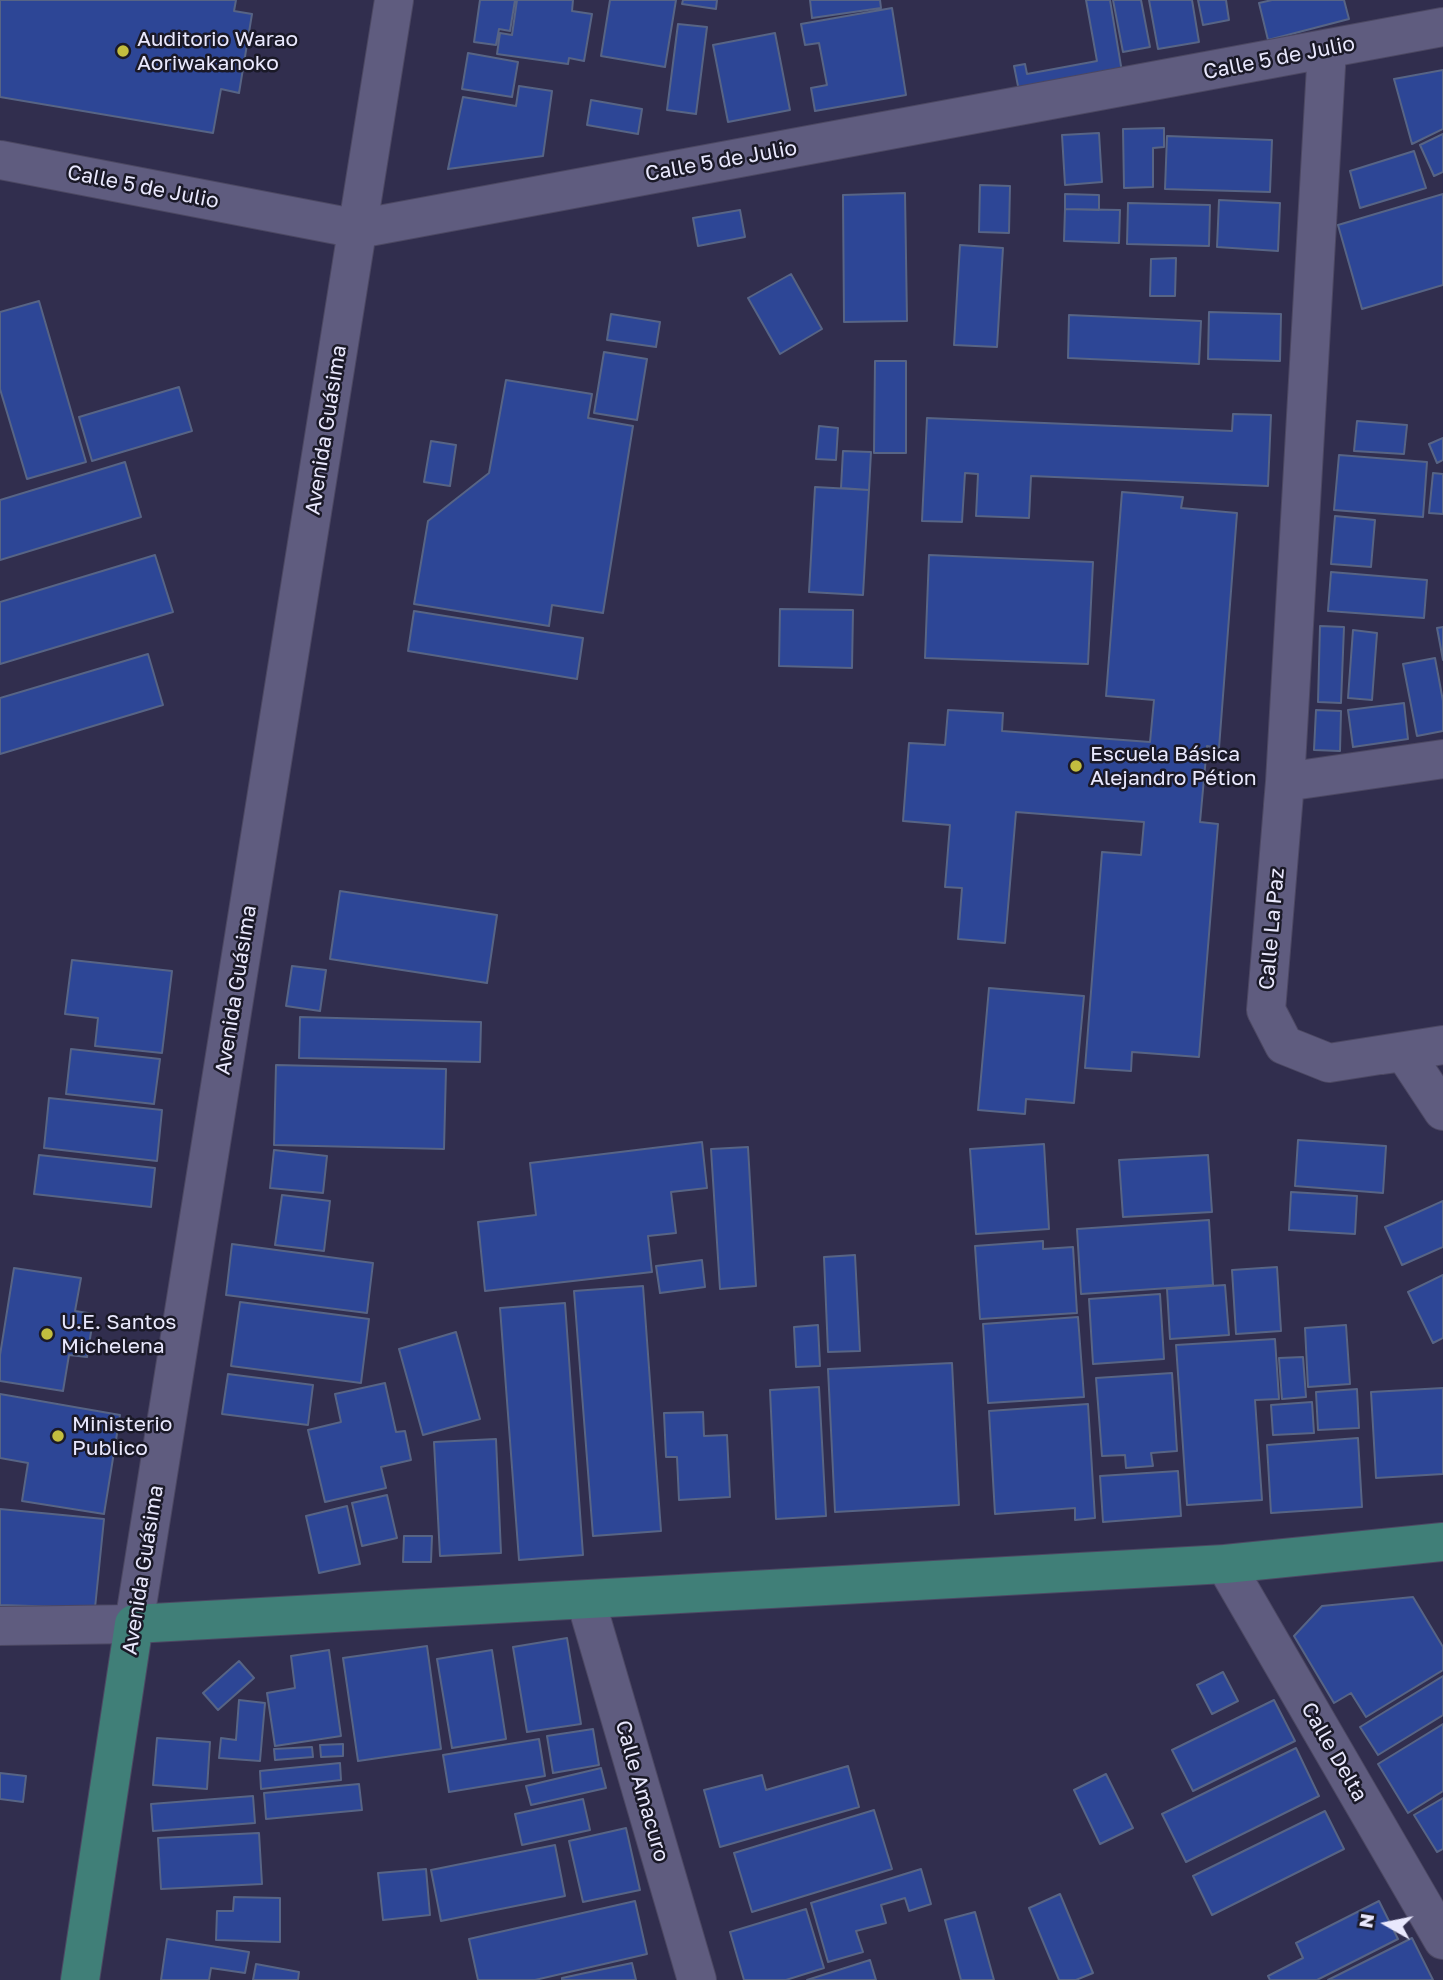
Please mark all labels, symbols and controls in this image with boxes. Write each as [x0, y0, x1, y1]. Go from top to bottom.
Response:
place label: Auditorio Warao Aoriwakanoko [137, 26, 298, 76]
street label: Calle 5 de Julio [1201, 31, 1357, 85]
marker: Auditorio Warao Aoriwakanoko [115, 43, 131, 59]
street label: Calle 5 de Julio [643, 135, 799, 187]
street label: Calle 5 de Julio [65, 160, 221, 214]
street label: Avenida Guásima [300, 343, 352, 517]
place label: Escuela Básica Alejandro Pétion [1090, 741, 1257, 791]
marker: Escuela Básica Alejandro Pétion [1068, 758, 1084, 774]
street label: Calle La Paz [1254, 867, 1290, 991]
street label: Avenida Guásima [210, 903, 262, 1077]
place label: U.E. Santos Michelena [61, 1309, 176, 1359]
marker: U.E. Santos Michelena [39, 1326, 55, 1342]
place label: Ministerio Publico [72, 1411, 172, 1461]
marker: Ministerio Publico [50, 1428, 66, 1444]
street label: Avenida Guásima [117, 1483, 169, 1657]
street label: Calle Delta [1296, 1698, 1372, 1806]
street label: Calle Amacuro [610, 1717, 674, 1865]
north arrow [1352, 1889, 1422, 1959]
text: N [1353, 1912, 1378, 1930]

